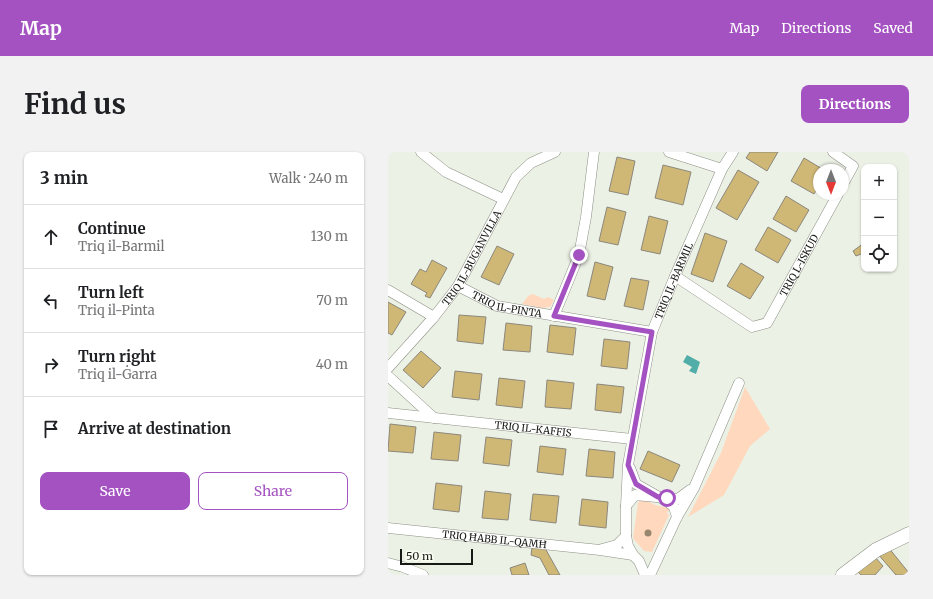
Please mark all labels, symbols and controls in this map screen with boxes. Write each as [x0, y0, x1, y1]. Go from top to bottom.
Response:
text: Map [20, 16, 62, 40]
text: Map [729, 19, 759, 37]
text: Directions [781, 19, 851, 37]
text: Saved [873, 19, 913, 37]
button: Directions [801, 85, 909, 123]
text: Find us [24, 86, 126, 122]
north arrow [813, 164, 849, 200]
map controls [861, 164, 897, 272]
button: + [861, 164, 897, 200]
text: 3 min [40, 167, 88, 189]
text: Walk · 240 m [269, 170, 348, 187]
button: − [861, 200, 897, 236]
street label: TRIQ IL-BUGANVILLA [439, 207, 504, 308]
text: Continue [78, 219, 146, 238]
icon: ahead [40, 226, 62, 248]
text: 130 m [311, 228, 348, 245]
street label: TRIQ L-ISKUD [777, 231, 821, 298]
button: locate [861, 236, 897, 272]
text: Triq il-Barmil [78, 238, 165, 255]
street label: TRIQ IL-BARMIL [652, 240, 696, 321]
route end [570, 246, 588, 264]
text: Turn left [78, 283, 144, 302]
street label: TRIQ IL-PINTA [470, 288, 544, 320]
icon: left [40, 290, 62, 312]
text: 70 m [317, 292, 348, 309]
text: Triq il-Pinta [78, 302, 155, 319]
text: Turn right [78, 347, 156, 366]
icon: right [40, 354, 62, 376]
text: 40 m [316, 356, 348, 373]
text: Triq il-Ġarra [78, 366, 157, 383]
icon: arrive [40, 418, 62, 440]
street label: TRIQ IL-KAFFIS [494, 418, 572, 439]
text: Arrive at destination [78, 419, 231, 438]
button: Save [40, 472, 190, 510]
button: Share [198, 472, 348, 510]
route start [658, 489, 676, 507]
street label: TRIQ ĦABB IL-QAMĦ [441, 527, 547, 551]
scale bar [400, 547, 473, 566]
text: 50 m [406, 549, 433, 563]

